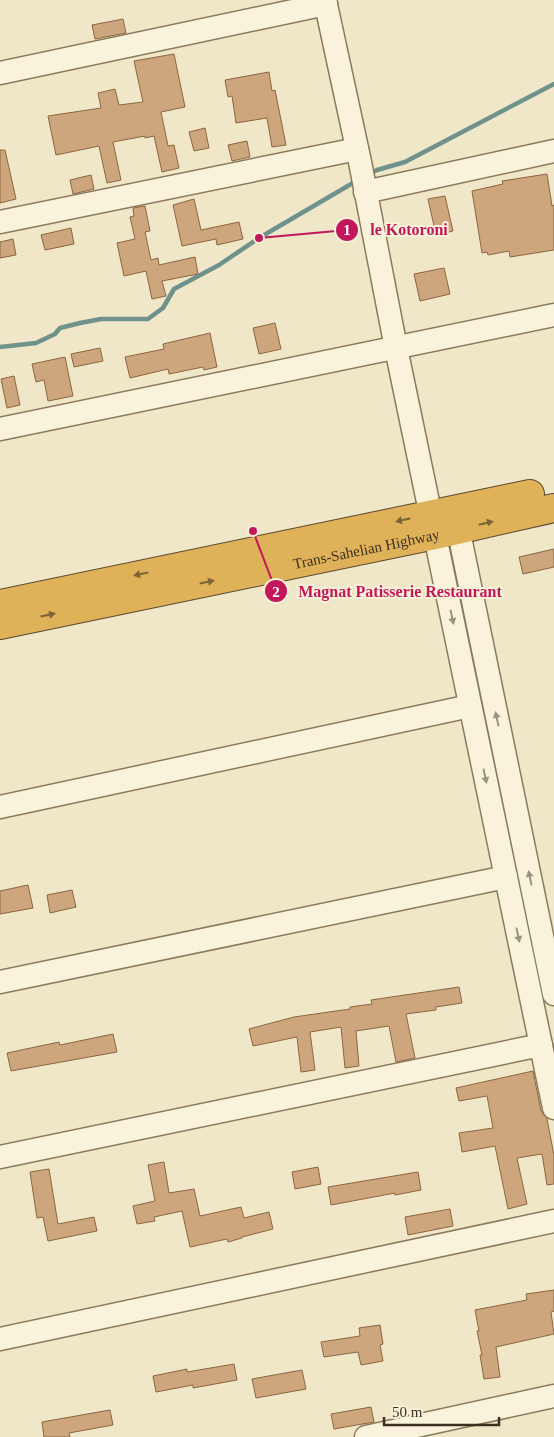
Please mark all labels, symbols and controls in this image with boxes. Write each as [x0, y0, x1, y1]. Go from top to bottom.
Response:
callout: le Kotoroni [335, 214, 457, 245]
text: le Kotoroni [370, 221, 448, 238]
text: 1 [343, 222, 351, 238]
one-way arrow [395, 517, 411, 525]
one-way arrow [478, 519, 493, 527]
street label: Trans-Sahelian Highway [292, 526, 442, 572]
one-way arrow [133, 571, 149, 579]
callout: Magnat Patisserie Restaurant [263, 576, 512, 607]
one-way arrow [199, 578, 214, 586]
text: Magnat Patisserie Restaurant [298, 583, 502, 601]
text: 2 [272, 584, 280, 600]
one-way arrow [448, 609, 456, 624]
one-way arrow [40, 611, 55, 619]
one-way arrow [493, 710, 501, 726]
one-way arrow [481, 768, 489, 783]
one-way arrow [526, 870, 534, 886]
one-way arrow [514, 927, 522, 942]
scale bar [384, 1394, 499, 1426]
text: 50 m [392, 1404, 423, 1420]

